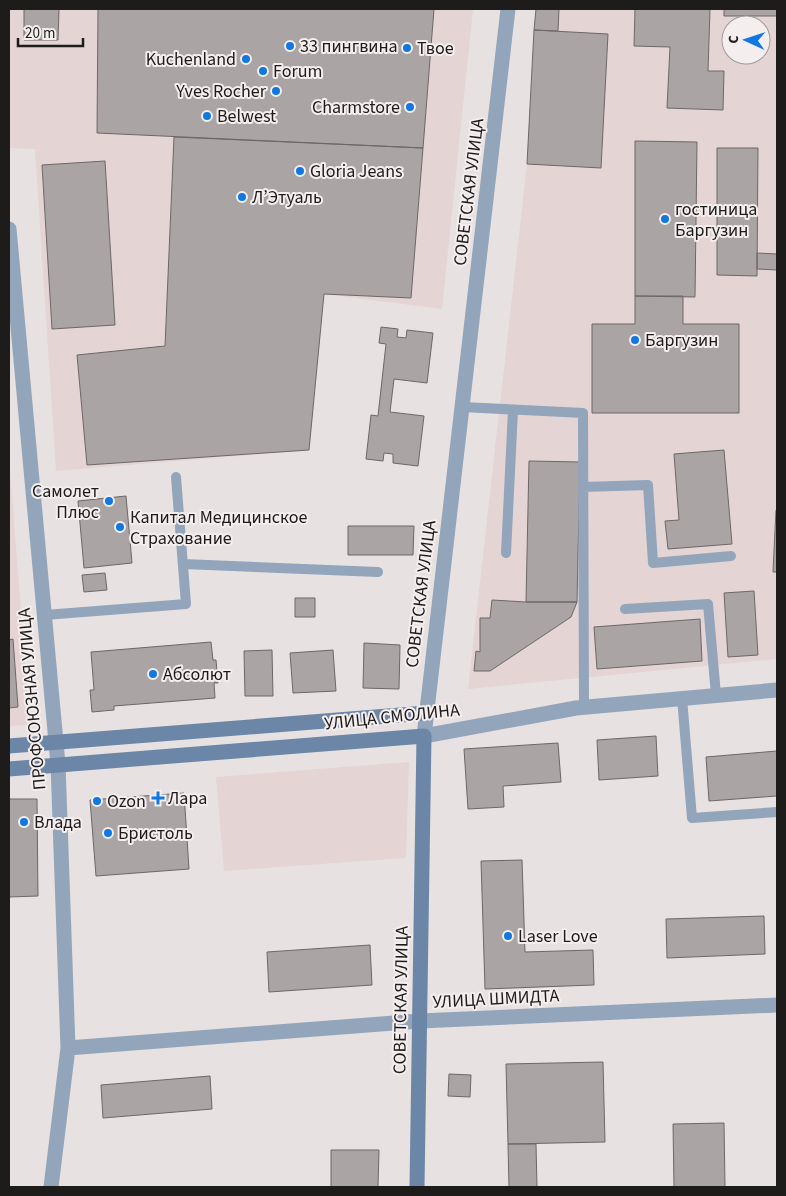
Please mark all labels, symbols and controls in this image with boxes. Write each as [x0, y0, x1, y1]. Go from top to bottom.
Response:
scale bar [18, 15, 82, 47]
north arrow [721, 15, 771, 65]
text: 20 m [25, 23, 55, 44]
place label: 33 пингвина [300, 34, 398, 59]
text: С [724, 35, 744, 44]
place label: Твое [417, 36, 454, 61]
marker: 33 пингвина [284, 40, 296, 52]
marker: Твое [401, 42, 413, 54]
place label: Kuchenland [146, 47, 236, 72]
marker: Kuchenland [240, 53, 252, 65]
place label: Forum [273, 59, 322, 84]
marker: Forum [257, 65, 269, 77]
place label: Yves Rocher [175, 79, 267, 104]
marker: Yves Rocher [270, 85, 282, 97]
place label: Charmstore [312, 95, 400, 120]
marker: Charmstore [404, 101, 416, 113]
place label: Belwest [217, 104, 276, 129]
marker: Belwest [201, 110, 213, 122]
street label: СОВЕТСКАЯ УЛИЦА [448, 117, 490, 267]
place label: Gloria Jeans [310, 159, 403, 184]
marker: Gloria Jeans [294, 165, 306, 177]
place label: Л’Этуаль [252, 185, 322, 210]
marker: Л’Этуаль [236, 191, 248, 203]
place label: гостиница Баргузин [675, 197, 757, 243]
marker: гостиница Баргузин [659, 213, 671, 225]
place label: Баргузин [645, 328, 718, 353]
marker: Баргузин [629, 334, 641, 346]
place label: Самолет Плюс [32, 479, 99, 525]
marker: Самолет Плюс [103, 495, 115, 507]
place label: Капитал Медицинское Страхование [130, 505, 307, 551]
street label: СОВЕТСКАЯ УЛИЦА [400, 519, 442, 669]
marker: Капитал Медицинское Страхование [114, 521, 126, 533]
street label: ПРОФСОЮЗНАЯ УЛИЦА [12, 607, 52, 791]
place label: Абсолют [163, 662, 231, 687]
marker: Абсолют [147, 668, 159, 680]
street label: УЛИЦА СМОЛИНА [323, 697, 461, 737]
place label: Лара [168, 786, 207, 811]
place label: Ozon [107, 789, 146, 814]
marker: Лара [152, 792, 164, 804]
marker: Ozon [91, 795, 103, 807]
place label: Влада [34, 810, 82, 835]
marker: Влада [18, 816, 30, 828]
place label: Бристоль [118, 821, 193, 846]
marker: Бристоль [102, 827, 114, 839]
place label: Laser Love [518, 924, 598, 949]
street label: СОВЕТСКАЯ УЛИЦА [387, 925, 415, 1074]
marker: Laser Love [502, 930, 514, 942]
street label: УЛИЦА ШМИДТА [432, 983, 560, 1015]

